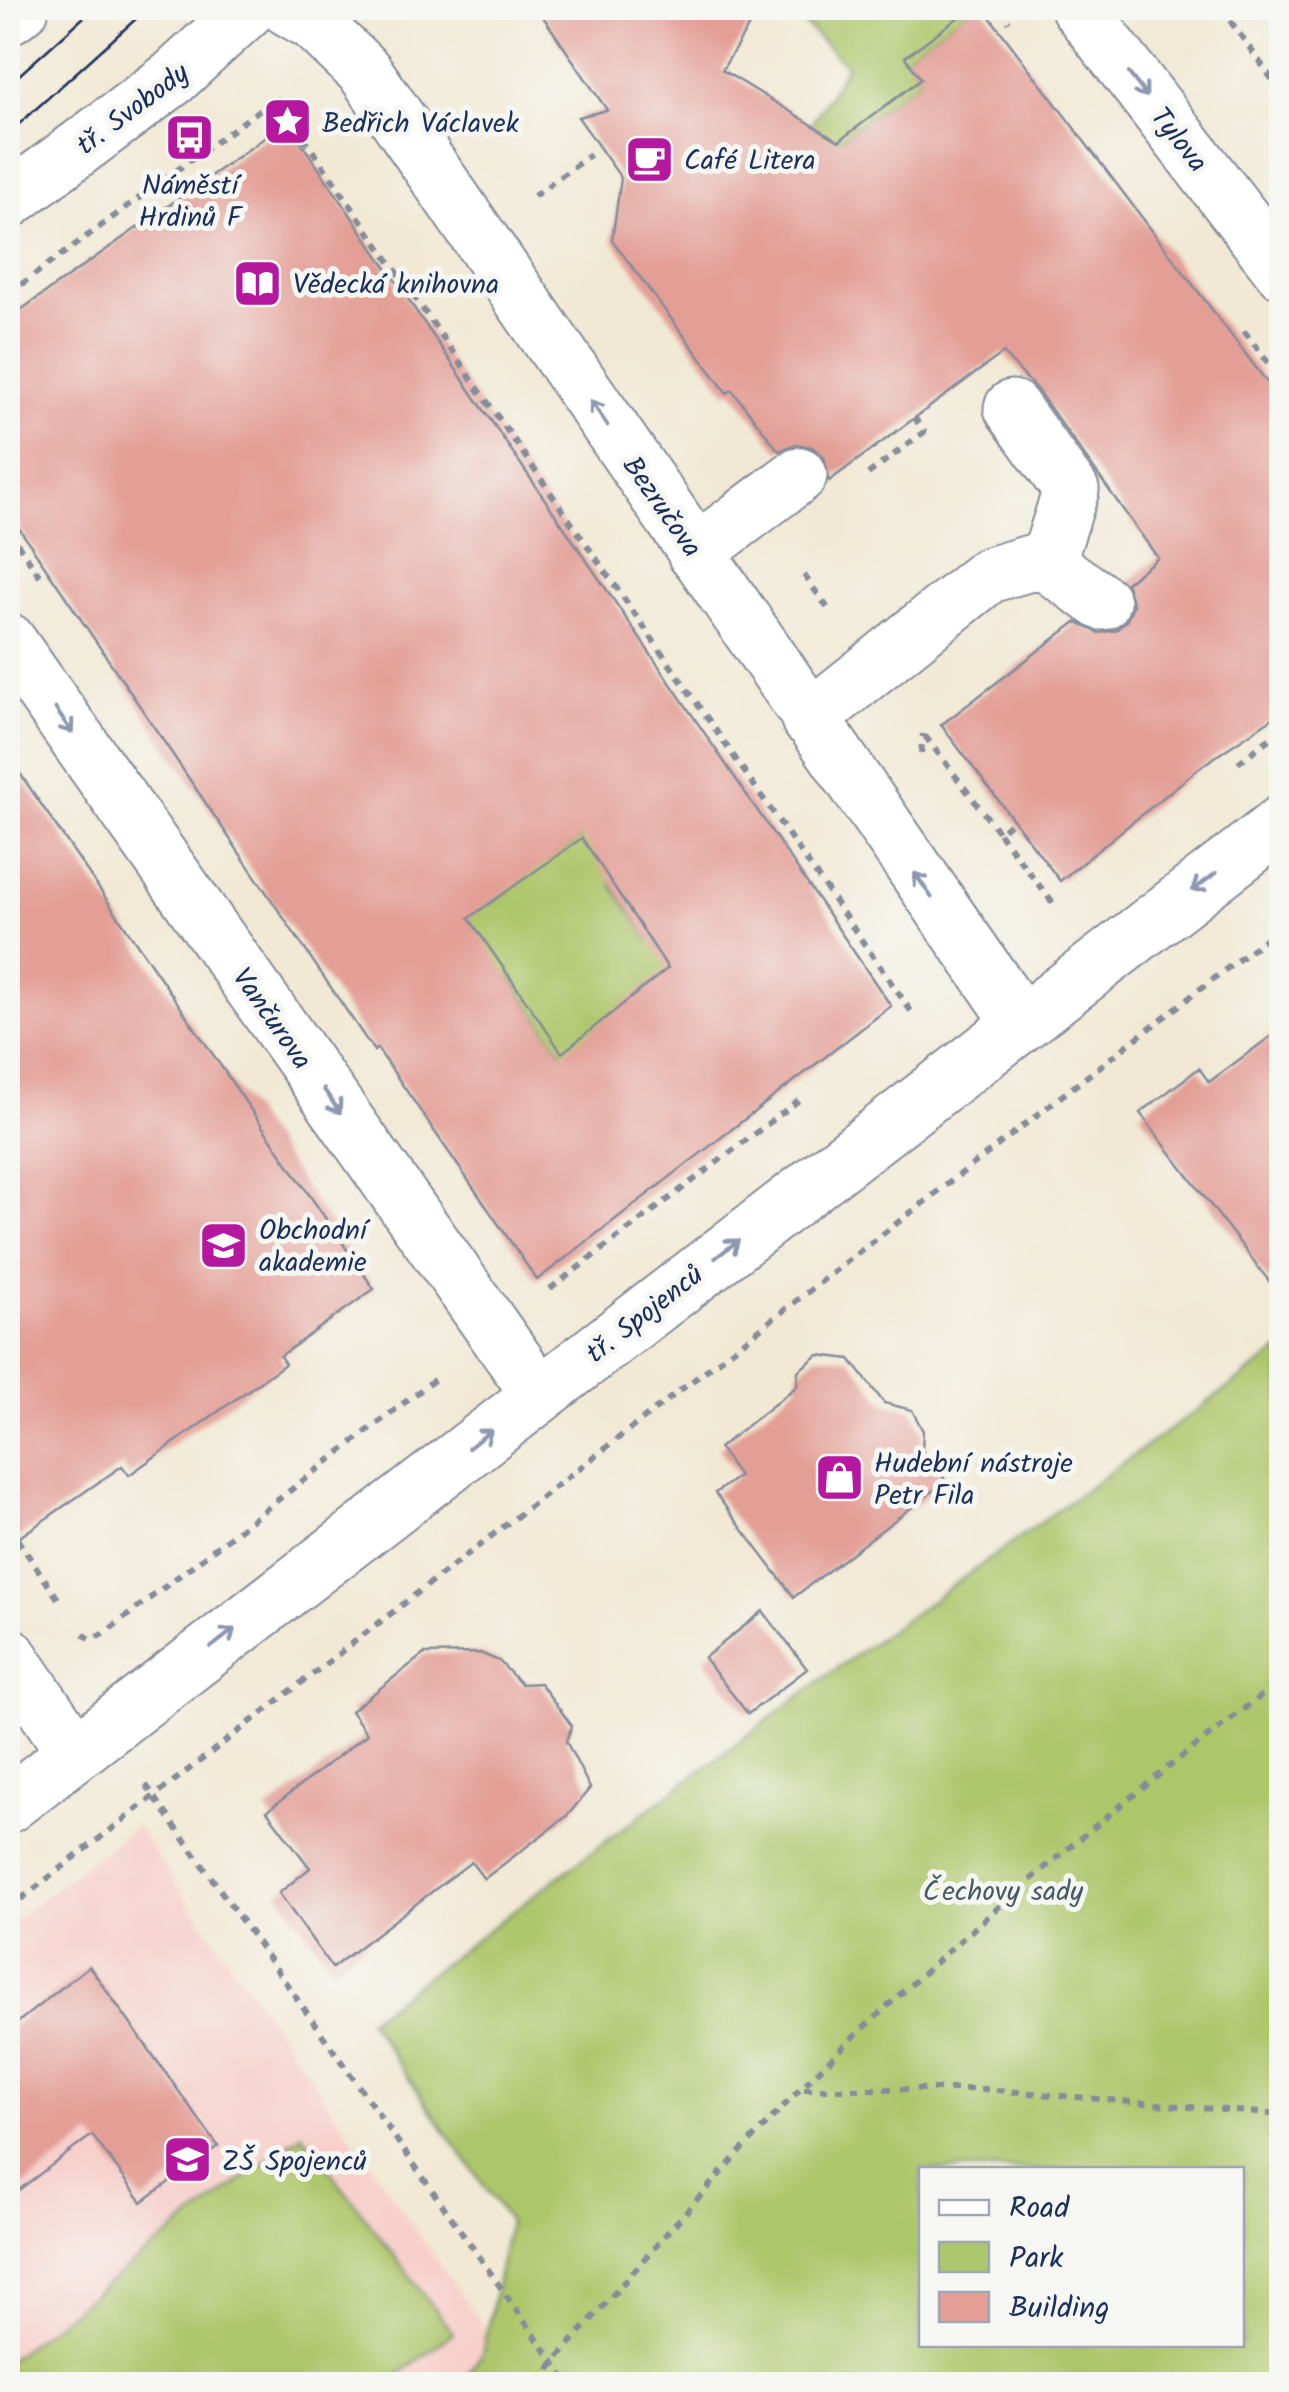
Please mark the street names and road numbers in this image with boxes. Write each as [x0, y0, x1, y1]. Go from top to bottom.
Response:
street label: tř. Svobody [67, 52, 200, 168]
street label: Tylova [1138, 98, 1218, 183]
street label: Bezručova [609, 447, 713, 568]
street label: Vančurova [219, 959, 323, 1080]
street label: tř. Spojenců [577, 1254, 714, 1376]

